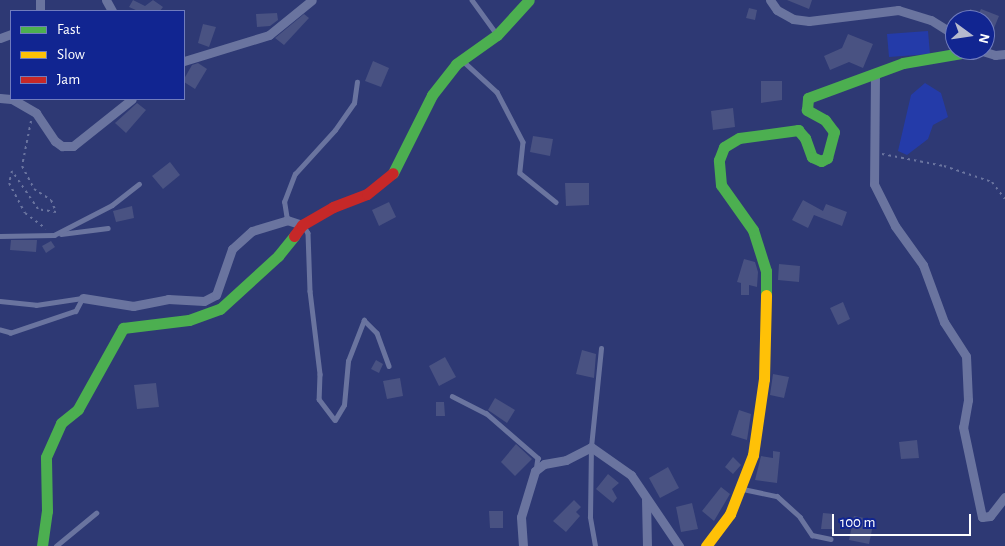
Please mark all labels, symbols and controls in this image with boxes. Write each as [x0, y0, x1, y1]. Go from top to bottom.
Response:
legend [10, 10, 185, 100]
north arrow [945, 10, 995, 60]
text: Fast [57, 22, 80, 37]
text: N [976, 32, 992, 45]
text: Slow [57, 47, 85, 62]
text: Jam [57, 72, 80, 87]
scale bar [835, 504, 974, 536]
text: 100 m [840, 515, 875, 530]

